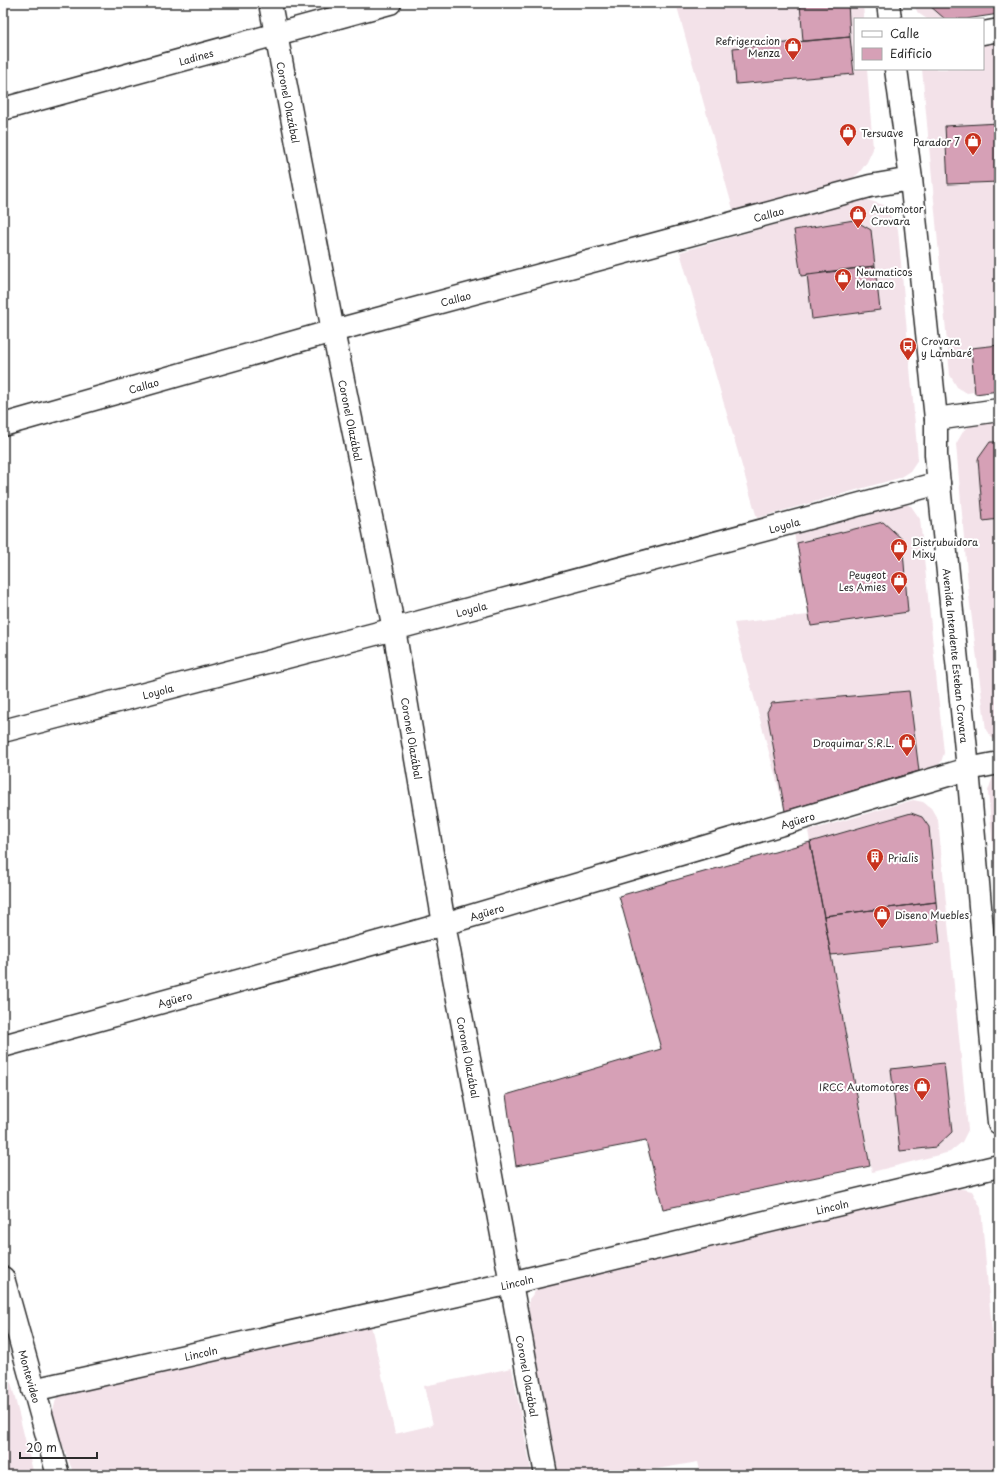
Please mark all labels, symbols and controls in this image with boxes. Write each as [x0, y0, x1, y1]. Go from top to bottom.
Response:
legend [854, 18, 984, 70]
text: Calle [890, 24, 920, 42]
place label: Refrigeracion Menza [715, 33, 781, 60]
shop icon: Refrigeracion Menza [783, 36, 803, 61]
street label: Ladines [177, 44, 215, 68]
text: Edificio [890, 44, 932, 62]
street label: Coronel Olazábal [274, 60, 304, 144]
shop icon: Tersuave [838, 122, 858, 147]
place label: Tersuave [861, 125, 903, 140]
shop icon: Parador 7 [963, 131, 983, 156]
place label: Parador 7 [913, 134, 960, 149]
place label: Automotor Crovara [871, 201, 924, 228]
street label: Callao [751, 202, 786, 225]
shop icon: Automotor Crovara [848, 204, 868, 229]
place label: Neumaticos Monaco [856, 264, 913, 291]
shop icon: Neumaticos Monaco [833, 267, 853, 292]
street label: Callao [439, 287, 473, 309]
place label: Crovara y Lambaré [921, 333, 972, 360]
bus stop icon: Crovara y Lambaré [898, 336, 918, 361]
street label: Callao [126, 373, 161, 396]
street label: Coronel Olazábal [336, 378, 367, 462]
street label: Loyola [767, 513, 802, 536]
place label: Distrubuidora Mixy [912, 534, 979, 562]
shop icon: Distrubuidora Mixy [889, 537, 909, 562]
place label: Peugeot Les Amies [839, 567, 886, 594]
street label: Avenida Intendente Esteban Crovara [940, 568, 973, 744]
shop icon: Peugeot Les Amies [889, 570, 909, 595]
street label: Loyola [454, 597, 489, 620]
street label: Loyola [141, 679, 176, 702]
street label: Coronel Olazábal [398, 696, 427, 781]
shop icon: Droquimar S.R.L. [897, 732, 917, 757]
place label: Droquimar S.R.L. [813, 735, 894, 750]
street label: Agüero [778, 807, 817, 832]
building icon: Prialis [865, 847, 885, 872]
place label: Prialis [888, 850, 919, 865]
street label: Agüero [468, 899, 506, 924]
shop icon: Diseno Muebles [872, 904, 892, 929]
place label: Diseno Muebles [895, 907, 970, 922]
street label: Agüero [156, 987, 194, 1010]
street label: Coronel Olazábal [454, 1015, 484, 1100]
shop icon: IRCC Automotores [912, 1076, 932, 1101]
place label: IRCC Automotores [819, 1079, 910, 1094]
street label: Lincoln [814, 1195, 850, 1217]
street label: Lincoln [499, 1270, 535, 1293]
street label: Coronel Olazábal [513, 1334, 543, 1418]
street label: Lincoln [183, 1341, 219, 1363]
street label: Montevideo [16, 1348, 45, 1405]
scale bar [20, 1434, 97, 1460]
text: 20 m [26, 1438, 57, 1456]

